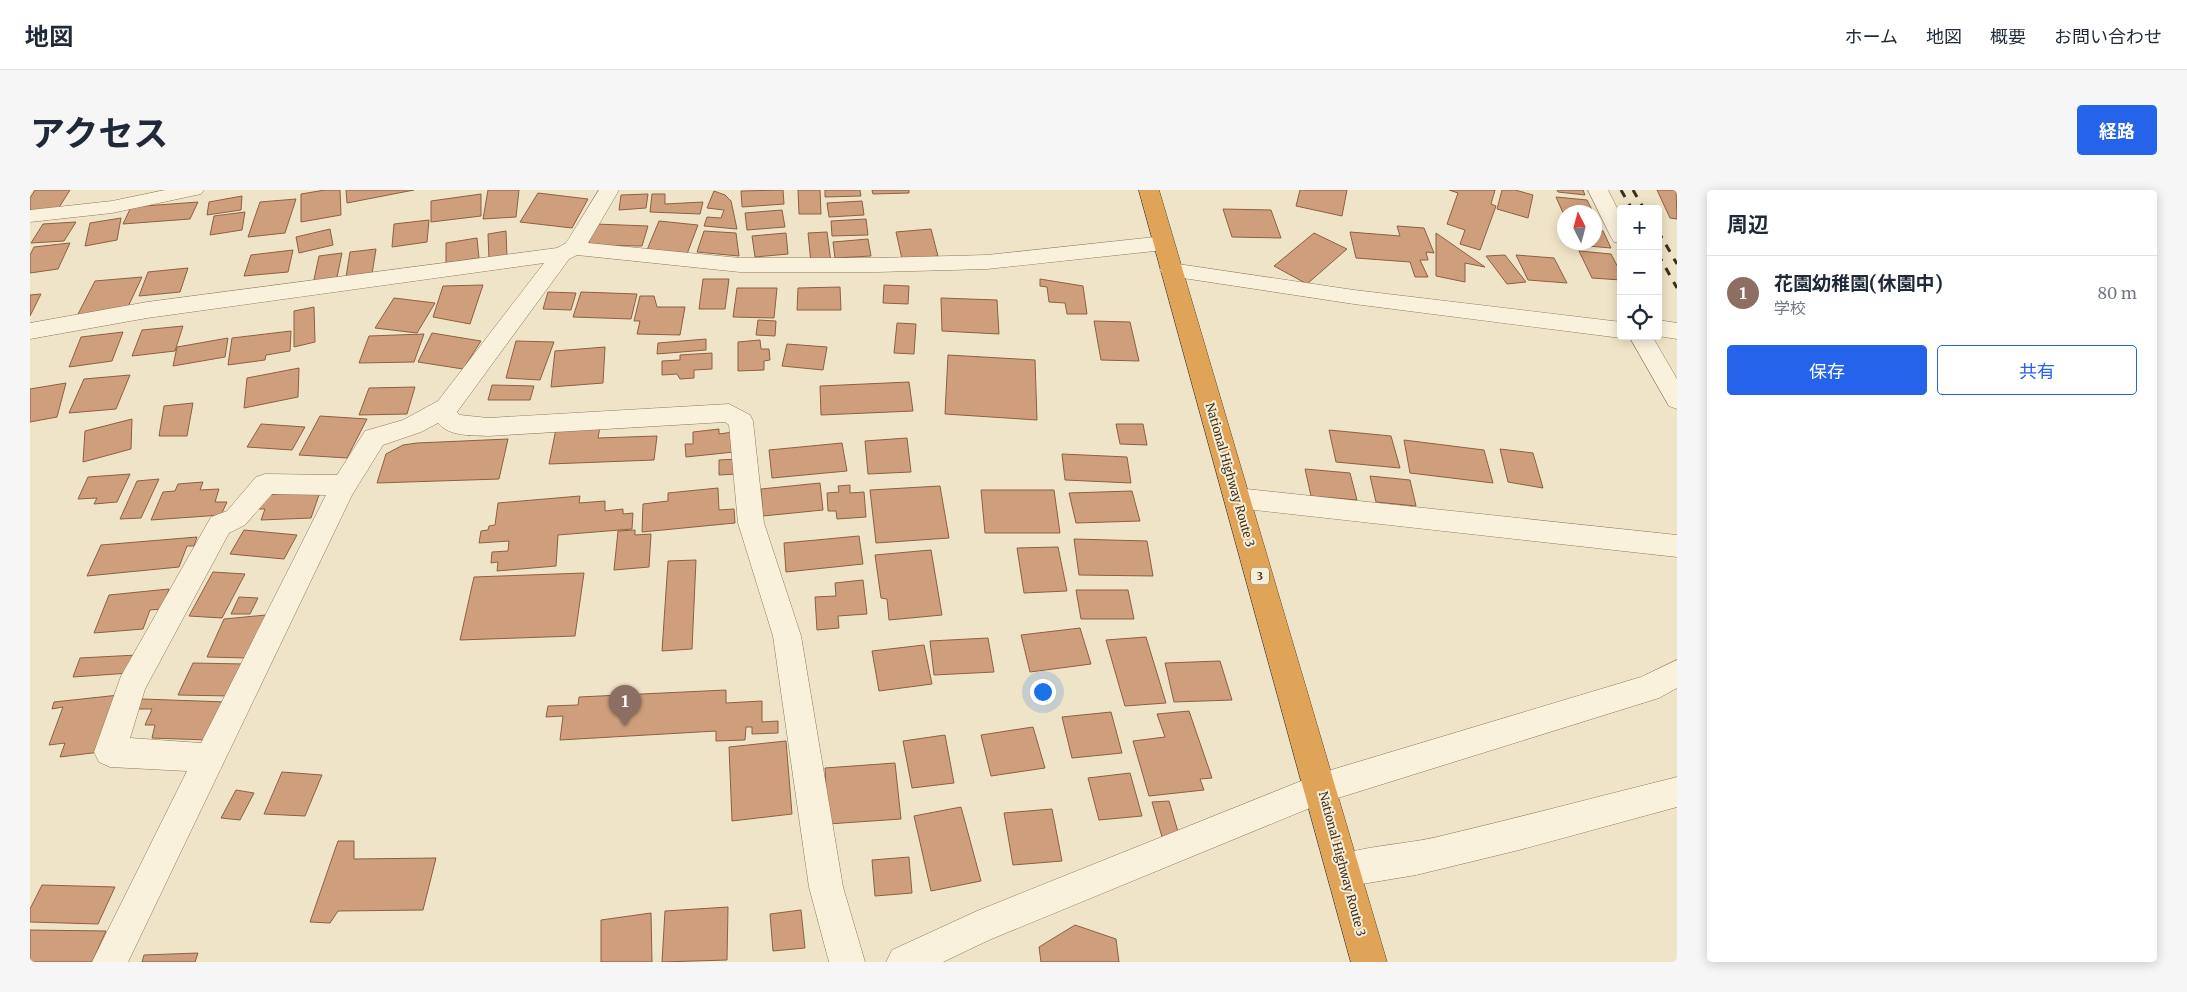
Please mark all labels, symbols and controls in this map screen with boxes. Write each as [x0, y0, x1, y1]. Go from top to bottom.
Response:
text: 地図 [25, 21, 73, 52]
text: ホーム [1845, 25, 1898, 48]
text: 地図 [1926, 25, 1962, 48]
text: 概要 [1990, 25, 2026, 48]
text: お問い合わせ [2054, 25, 2162, 48]
button: 経路 [2077, 105, 2157, 155]
text: アクセス [30, 112, 168, 156]
north arrow [1557, 205, 1602, 250]
map controls [1617, 205, 1662, 340]
button: + [1617, 205, 1662, 250]
text: 周辺 [1727, 211, 1769, 238]
button: − [1617, 250, 1662, 295]
text: 花園幼稚園(休園中) [1774, 271, 1943, 295]
text: 1 [1739, 283, 1747, 303]
text: 80 m [2098, 283, 2137, 303]
button: locate [1617, 295, 1662, 340]
text: 学校 [1774, 298, 1806, 318]
button: 保存 [1727, 345, 1927, 395]
button: 共有 [1937, 345, 2137, 395]
street label: National Highway Route 3 [1203, 401, 1258, 549]
road number: 3 [1251, 568, 1269, 584]
your location [1030, 679, 1056, 705]
pin: 1 [609, 685, 641, 726]
street label: National Highway Route 3 [1316, 790, 1369, 938]

